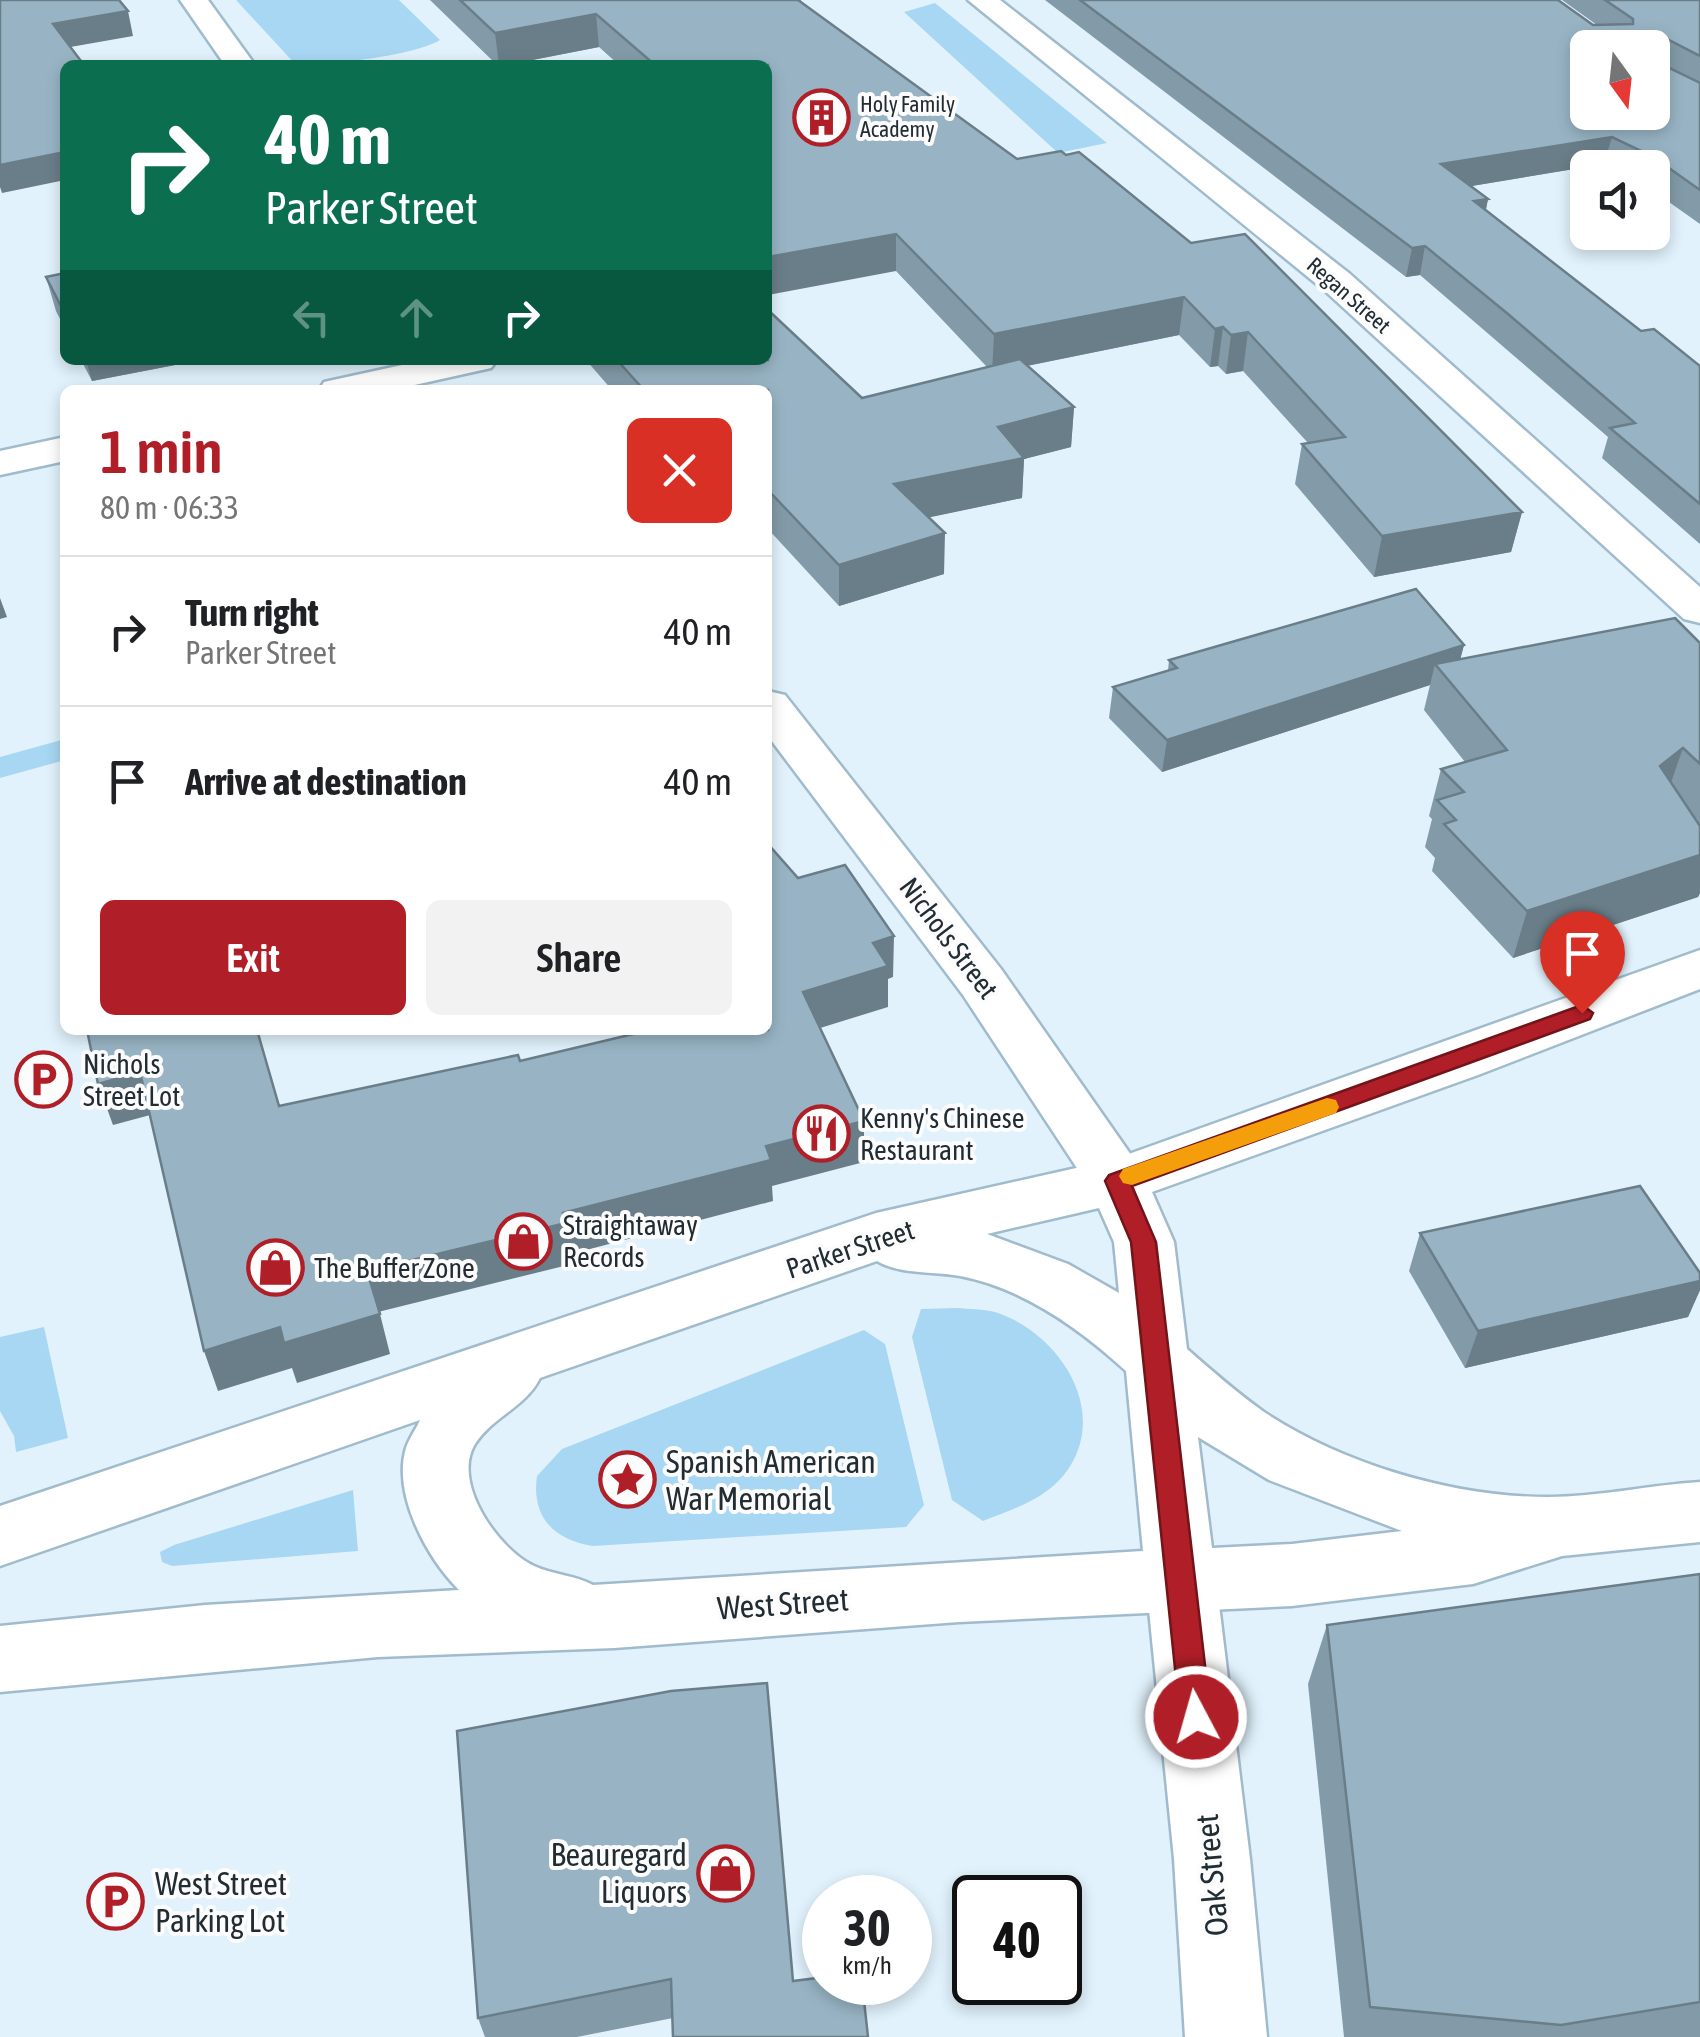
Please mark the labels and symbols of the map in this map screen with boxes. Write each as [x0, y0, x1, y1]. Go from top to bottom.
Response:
north arrow [1570, 30, 1670, 130]
building icon: Holy Family Academy [791, 87, 851, 147]
place label: Holy Family Academy [860, 91, 955, 142]
street label: Regan Street [1302, 252, 1396, 338]
street label: Nichols Street [893, 871, 1005, 1005]
pin [1540, 911, 1625, 1014]
place label: Nichols Street Lot [83, 1048, 180, 1112]
parking icon: Nichols Street Lot [14, 1050, 74, 1110]
place label: Kenny's Chinese Restaurant [860, 1102, 1024, 1166]
restaurant icon: Kenny's Chinese Restaurant [791, 1104, 851, 1164]
place label: Straightaway Records [563, 1209, 698, 1273]
shop icon: Straightaway Records [494, 1211, 554, 1271]
street label: Parker Street [782, 1213, 918, 1285]
shop icon: The Buffer Zone [245, 1238, 305, 1298]
place label: The Buffer Zone [314, 1252, 475, 1284]
place label: Spanish American War Memorial [666, 1443, 876, 1517]
place icon: Spanish American War Memorial [597, 1450, 657, 1510]
street label: West Street [716, 1580, 850, 1627]
position arrow [1144, 1665, 1248, 1769]
street label: Oak Street [1188, 1813, 1235, 1938]
place label: Beauregard Liquors [550, 1836, 687, 1910]
shop icon: Beauregard Liquors [696, 1843, 756, 1903]
place label: West Street Parking Lot [155, 1865, 287, 1939]
parking icon: West Street Parking Lot [86, 1872, 146, 1932]
speed limit sign: 40 [952, 1875, 1082, 2005]

